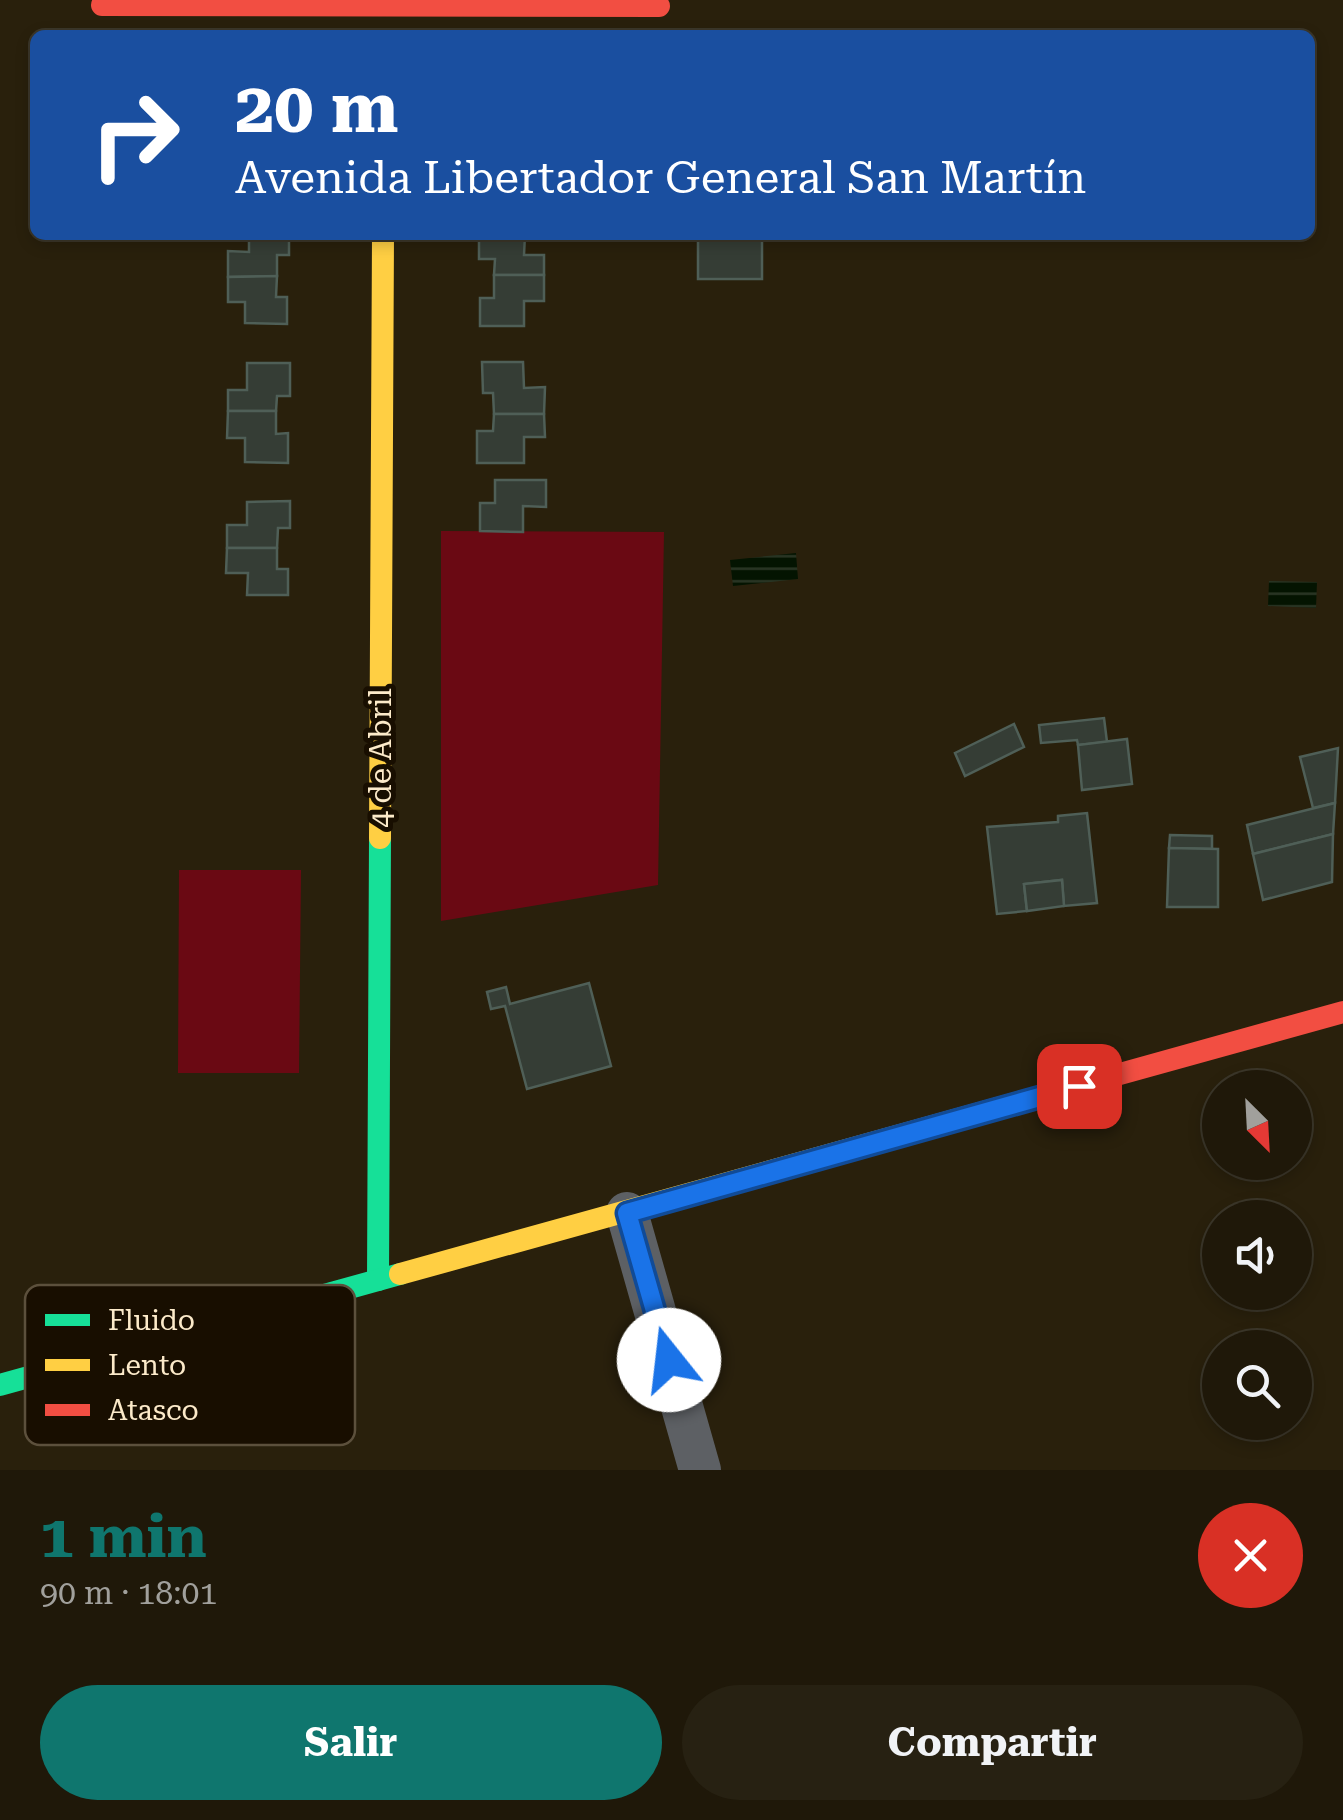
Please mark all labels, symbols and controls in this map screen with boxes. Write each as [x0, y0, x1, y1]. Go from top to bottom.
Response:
text: 20 m [235, 67, 399, 149]
icon: right [70, 70, 200, 200]
text: Avenida Libertador General San Martín [235, 151, 1086, 204]
street label: 4 de Abril [363, 688, 398, 828]
pin [1037, 1044, 1122, 1129]
icon: arrive [1052, 1059, 1107, 1114]
north arrow [1202, 1070, 1312, 1180]
map controls [1202, 1070, 1312, 1440]
button: sound [1202, 1200, 1312, 1310]
legend [25, 1285, 355, 1445]
text: Fluido [108, 1304, 195, 1337]
position arrow [617, 1308, 721, 1412]
button: search [1202, 1330, 1312, 1440]
text: Lento [108, 1349, 186, 1382]
text: Atasco [108, 1394, 199, 1427]
text: 1 min [40, 1501, 207, 1572]
button: close [1198, 1503, 1303, 1608]
text: 90 m · 18:01 [40, 1574, 217, 1612]
button: Salir [40, 1685, 662, 1800]
button: Compartir [682, 1685, 1303, 1800]

